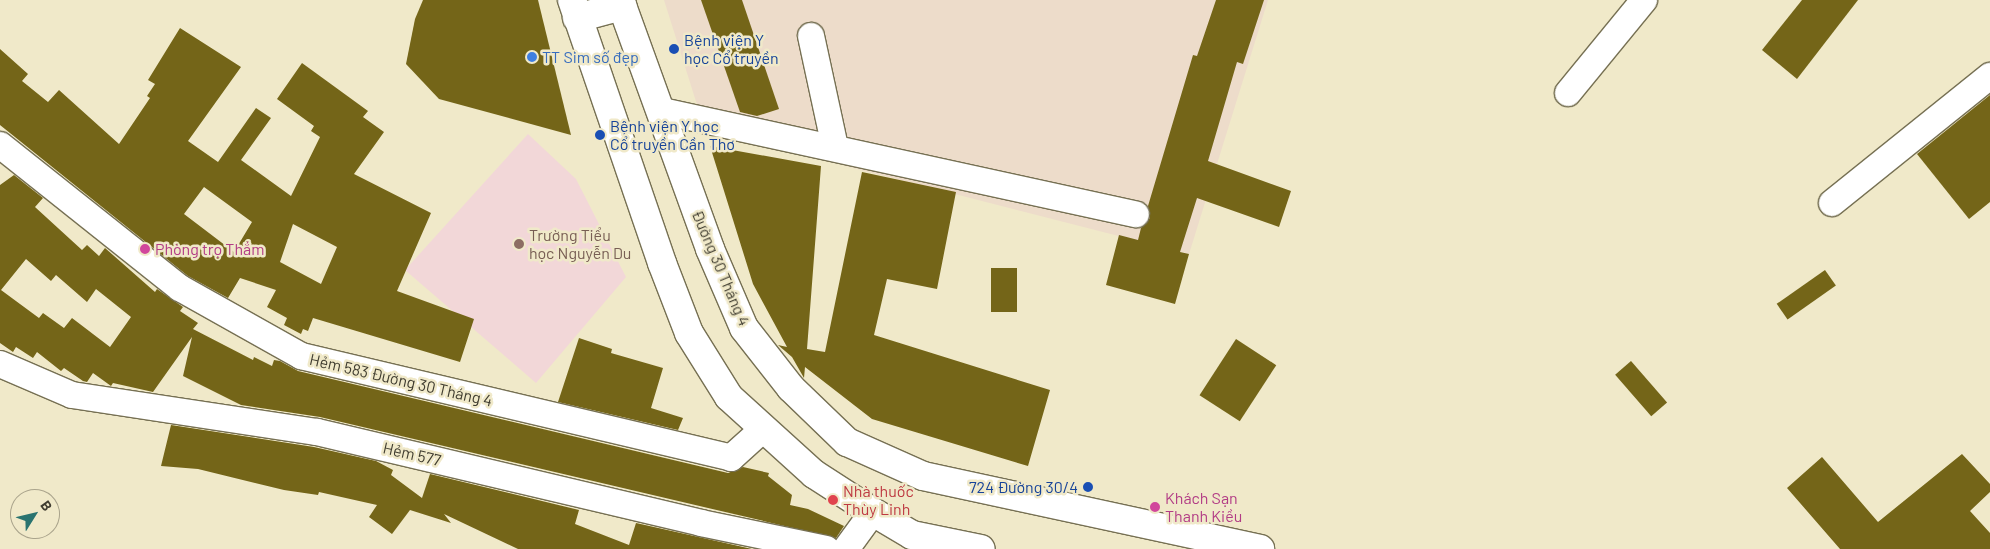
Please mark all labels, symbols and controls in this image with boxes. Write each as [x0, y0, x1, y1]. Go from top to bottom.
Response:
place label: Bệnh viện Y học Cổ truyền [684, 30, 779, 68]
marker: Bệnh viện Y học Cổ truyền [668, 43, 680, 55]
place label: TT Sim số đẹp [542, 47, 639, 67]
marker: TT Sim số đẹp [526, 51, 538, 63]
place label: Bệnh viện Y học Cổ truyền Cần Thơ [610, 116, 735, 154]
marker: Bệnh viện Y học Cổ truyền Cần Thơ [594, 129, 606, 141]
street label: Đường 30 Tháng 4 [688, 207, 754, 329]
place label: Trường Tiểu học Nguyễn Du [529, 225, 631, 263]
marker: Trường Tiểu học Nguyễn Du [513, 238, 525, 250]
place label: Phòng trọ Thắm [155, 239, 264, 259]
marker: Phòng trọ Thắm [139, 243, 151, 255]
street label: Hẻm 583 Đường 30 Tháng 4 [308, 350, 494, 410]
street label: Hẻm 577 [381, 438, 443, 470]
place label: 724 Đường 30/4 [969, 477, 1078, 497]
place label: Nhà thuốc Thùy Linh [843, 481, 914, 519]
marker: 724 Đường 30/4 [1082, 481, 1094, 493]
place label: Khách Sạn Thanh Kiều [1165, 488, 1242, 526]
north arrow [10, 489, 60, 539]
marker: Nhà thuốc Thùy Linh [827, 494, 839, 506]
text: B [37, 497, 56, 514]
marker: Khách Sạn Thanh Kiều [1149, 501, 1161, 513]

